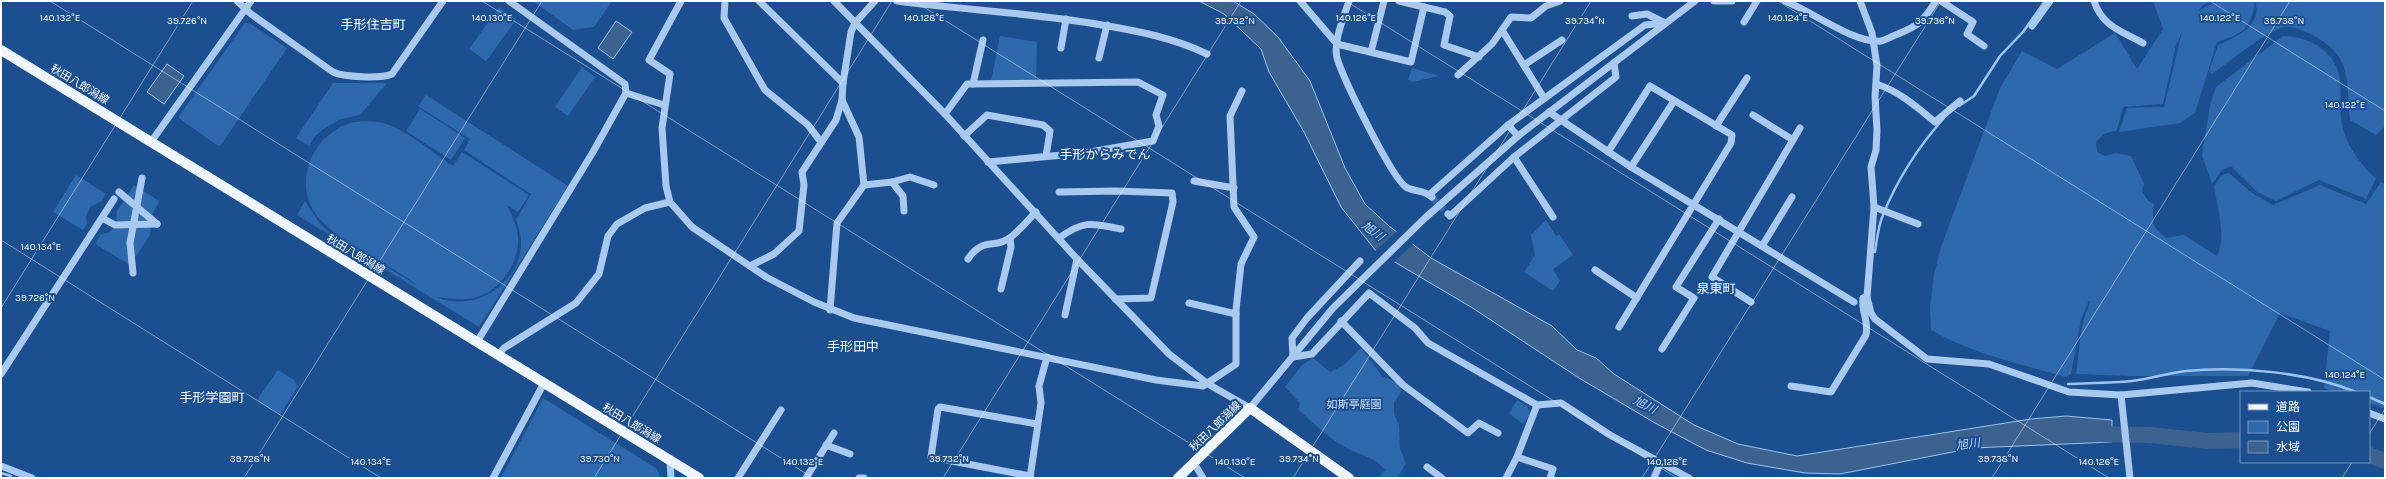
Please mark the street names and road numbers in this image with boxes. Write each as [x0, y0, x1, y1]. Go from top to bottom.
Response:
street label: 秋田八郎潟線 [48, 62, 111, 107]
street label: 秋田八郎潟線 [324, 232, 387, 277]
street label: 秋田八郎潟線 [1187, 399, 1244, 454]
street label: 秋田八郎潟線 [600, 401, 663, 446]

